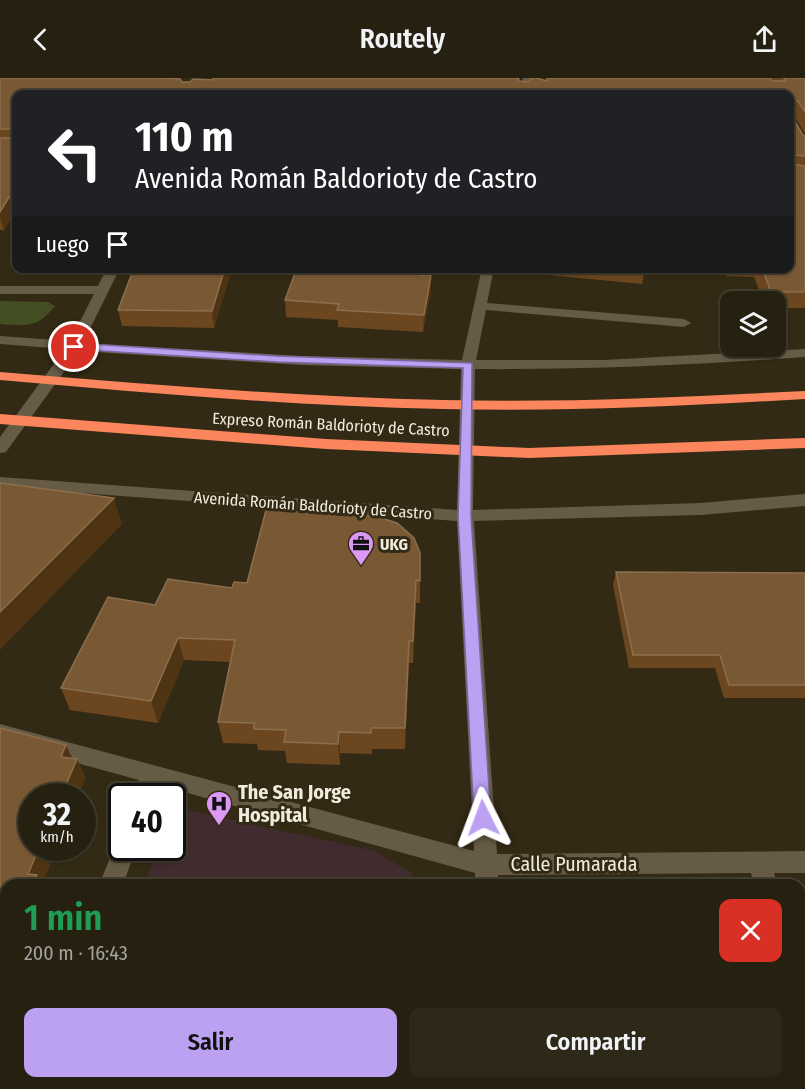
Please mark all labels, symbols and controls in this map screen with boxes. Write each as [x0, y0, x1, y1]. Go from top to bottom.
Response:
icon: back [24, 23, 57, 56]
text: Routely [360, 23, 445, 55]
icon: share [748, 23, 781, 56]
text: 110 m [135, 112, 234, 162]
icon: left [36, 114, 114, 192]
text: Avenida Román Baldorioty de Castro [135, 163, 537, 195]
icon: arrive [101, 228, 134, 261]
text: Luego [36, 231, 89, 258]
map controls [720, 291, 786, 357]
button: layers [720, 291, 786, 357]
pin [48, 321, 99, 372]
icon: arrive [57, 330, 90, 363]
street label: Expreso Román Baldorioty de Castro [212, 409, 450, 440]
street label: Avenida Román Baldorioty de Castro [193, 488, 433, 523]
office icon: UKG [346, 529, 376, 567]
place label: UKG [380, 535, 408, 554]
place label: The San Jorge Hospital [238, 780, 351, 827]
speed limit sign: 40 [108, 783, 186, 861]
position arrow [451, 786, 515, 850]
hospital icon: The San Jorge Hospital [204, 789, 234, 827]
text: 32 [43, 797, 71, 833]
text: km/h [40, 828, 74, 846]
street label: Calle Pumarada [511, 852, 637, 876]
text: 1 min [24, 896, 102, 940]
button: close [719, 899, 782, 962]
text: 200 m · 16:43 [24, 941, 128, 965]
button: Salir [24, 1008, 397, 1077]
button: Compartir [409, 1008, 782, 1077]

